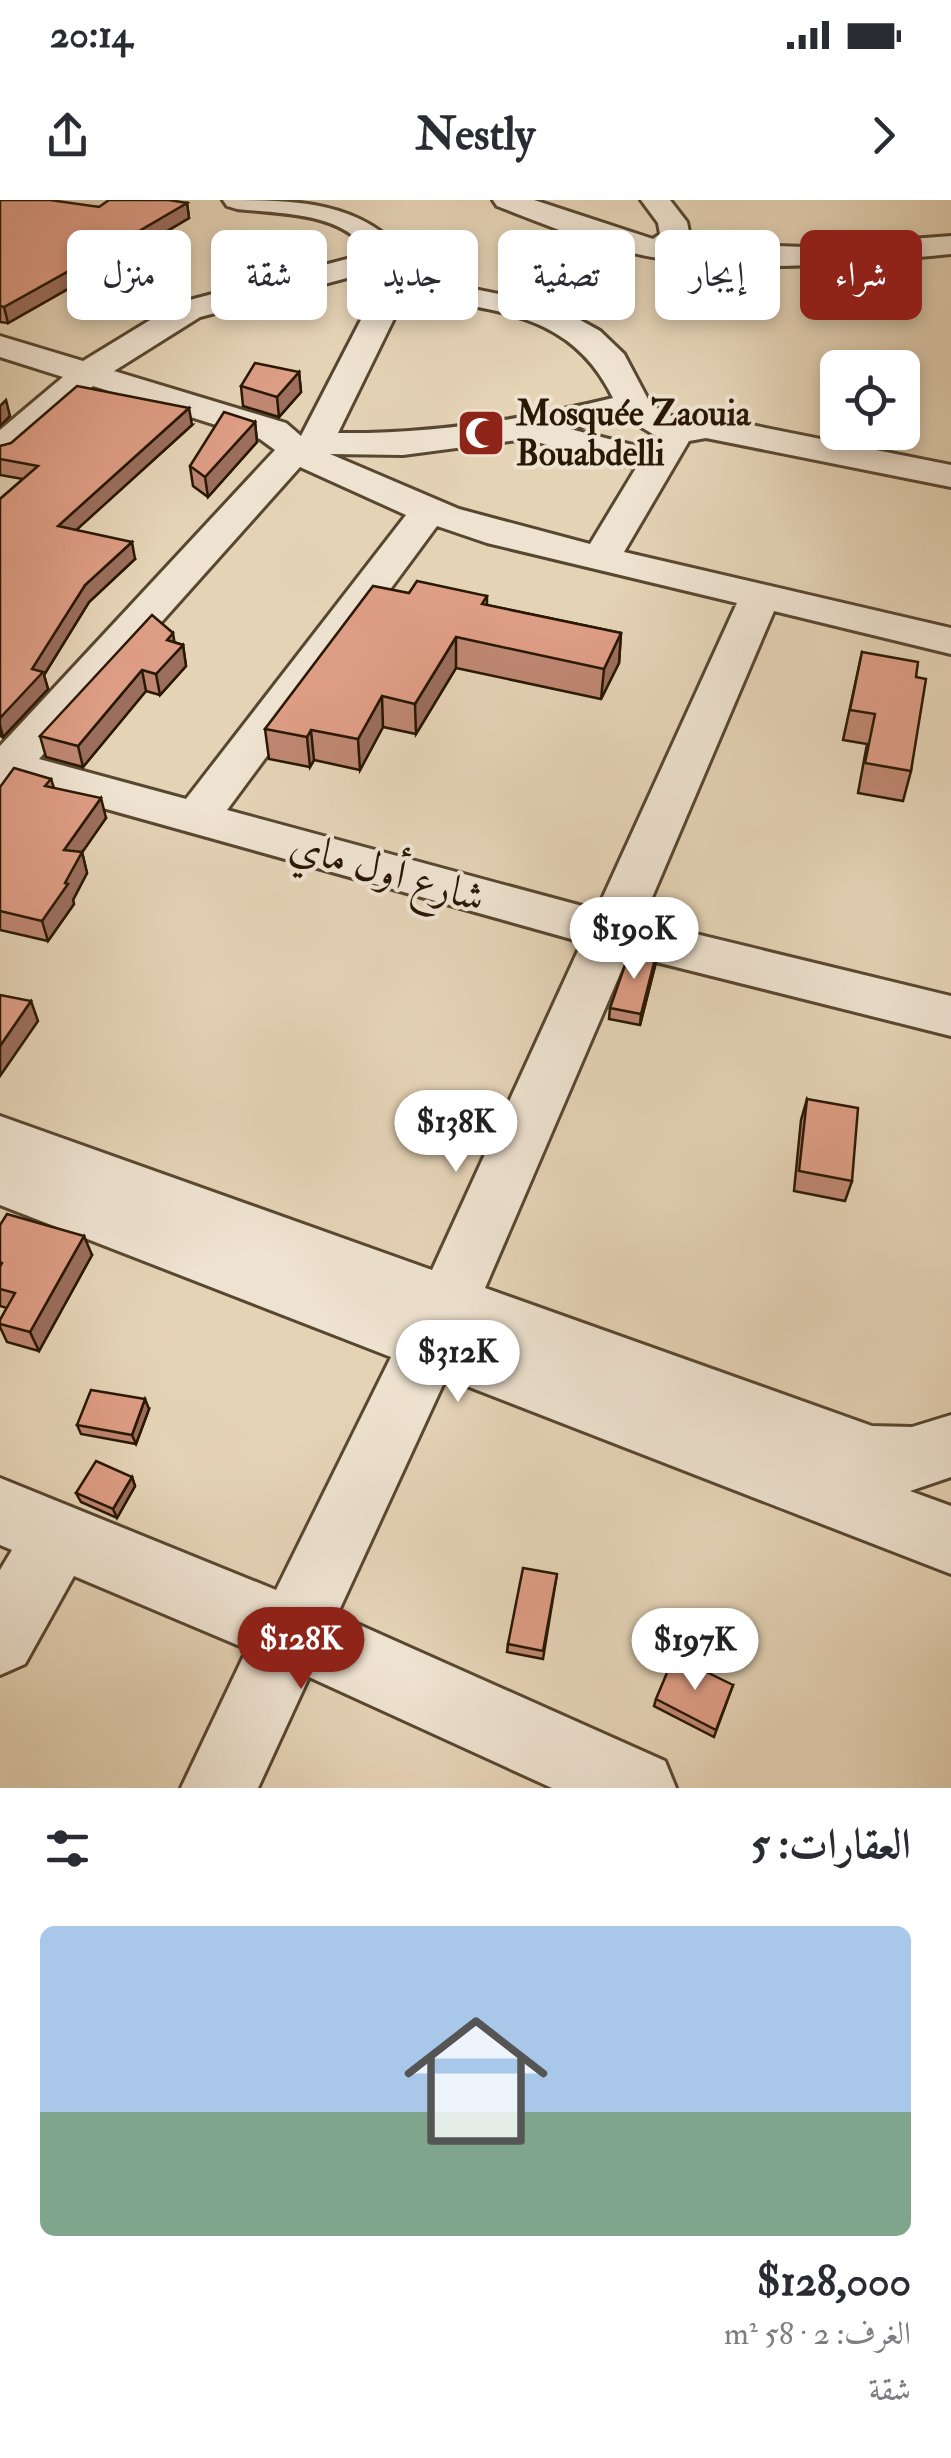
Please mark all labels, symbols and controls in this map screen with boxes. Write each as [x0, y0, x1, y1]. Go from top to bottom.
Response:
text: 20:14 [50, 11, 132, 59]
text: Nestly [416, 107, 535, 163]
icon: share [40, 108, 95, 163]
icon: forward [856, 108, 911, 163]
chip: منزل [67, 230, 191, 320]
chip: شقة [211, 230, 327, 320]
chip: جديد [347, 230, 478, 320]
chip: تصفية [498, 230, 635, 320]
chip: إيجار [655, 230, 780, 320]
chip: شراء [800, 230, 922, 320]
map controls [820, 350, 920, 450]
button: locate [820, 350, 920, 450]
place label: Mosquée Zaouia Bouabdelli [515, 392, 752, 476]
mosque icon: Mosquée Zaouia Bouabdelli [455, 407, 507, 459]
street label: شارع أول ماي [282, 815, 492, 932]
pin: $190K [564, 897, 704, 982]
text: $190K [592, 909, 676, 949]
pin: $138K [386, 1090, 526, 1175]
text: $138K [416, 1102, 496, 1142]
pin: $312K [388, 1320, 528, 1405]
text: $312K [418, 1332, 498, 1372]
pin: $128K [231, 1607, 371, 1692]
pin: $197K [625, 1608, 765, 1693]
text: $128K [259, 1619, 343, 1659]
text: $197K [654, 1620, 736, 1660]
text: العقارات: 5 [751, 1819, 911, 1871]
icon: filters [40, 1821, 95, 1876]
icon: home [386, 1991, 566, 2171]
text: $128,000 [757, 2256, 911, 2308]
text: الغرف: 2 · 58 m² [724, 2314, 911, 2354]
text: شقة [869, 2370, 911, 2410]

